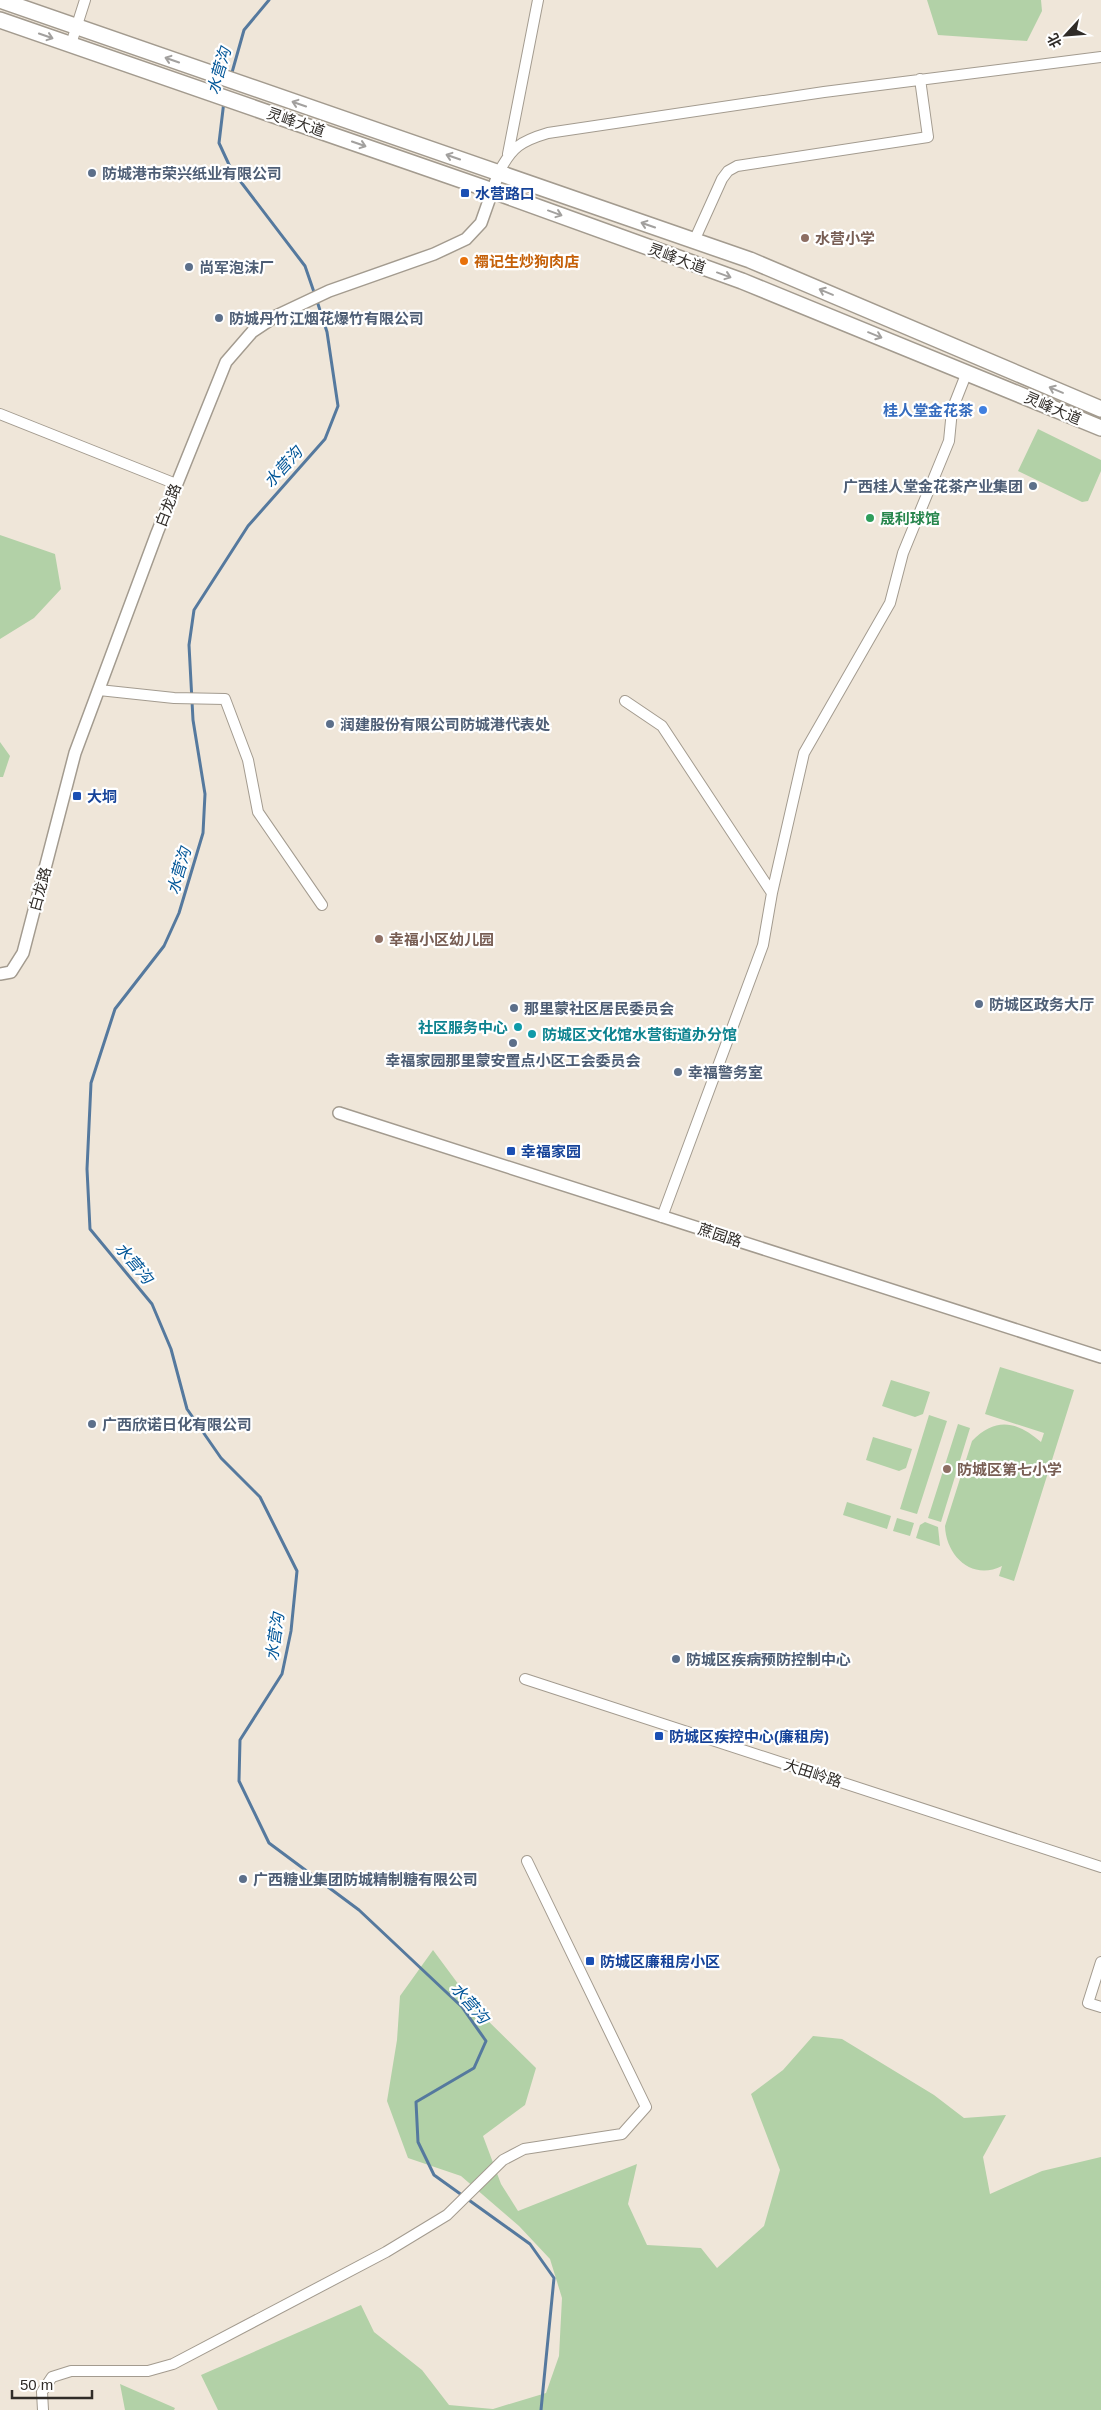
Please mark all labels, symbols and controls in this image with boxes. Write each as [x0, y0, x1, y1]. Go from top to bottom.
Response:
north arrow [1041, 10, 1091, 60]
text: 北 [1044, 31, 1065, 50]
one-way arrow [38, 32, 53, 41]
water label: 水营沟 [204, 44, 234, 96]
one-way arrow [164, 54, 180, 64]
one-way arrow [292, 98, 308, 108]
street label: 灵峰大道 [265, 104, 327, 140]
one-way arrow [351, 140, 366, 149]
one-way arrow [445, 151, 461, 161]
place label: 防城港市荣兴纸业有限公司 [102, 165, 282, 182]
marker: 防城港市荣兴纸业有限公司 [86, 167, 98, 179]
place label: 水营路口 [475, 185, 535, 202]
marker: 水营路口 [459, 187, 471, 199]
one-way arrow [547, 209, 562, 218]
one-way arrow [640, 220, 656, 229]
place label: 水营小学 [815, 230, 875, 247]
marker: 水营小学 [799, 232, 811, 244]
street label: 灵峰大道 [646, 240, 708, 276]
place label: 禤记生炒狗肉店 [474, 253, 579, 270]
marker: 禤记生炒狗肉店 [458, 255, 470, 267]
place label: 尚军泡沫厂 [199, 259, 274, 276]
marker: 尚军泡沫厂 [183, 261, 195, 273]
one-way arrow [716, 271, 731, 280]
one-way arrow [819, 287, 834, 297]
place label: 防城丹竹江烟花爆竹有限公司 [229, 310, 424, 327]
marker: 防城丹竹江烟花爆竹有限公司 [213, 312, 225, 324]
one-way arrow [867, 331, 882, 340]
one-way arrow [1049, 384, 1064, 394]
street label: 灵峰大道 [1022, 388, 1084, 428]
place label: 桂人堂金花茶 [883, 402, 974, 419]
marker: 桂人堂金花茶 [977, 404, 989, 416]
water label: 水营沟 [261, 442, 307, 491]
place label: 广西桂人堂金花茶产业集团 [843, 478, 1023, 495]
marker: 广西桂人堂金花茶产业集团 [1027, 480, 1039, 492]
street label: 白龙路 [152, 481, 184, 529]
place label: 晟利球馆 [880, 510, 940, 527]
marker: 晟利球馆 [864, 512, 876, 524]
place label: 润建股份有限公司防城港代表处 [340, 716, 550, 733]
marker: 润建股份有限公司防城港代表处 [324, 718, 336, 730]
place label: 大垌 [87, 788, 117, 805]
marker: 大垌 [71, 790, 83, 802]
water label: 水营沟 [164, 844, 194, 896]
street label: 白龙路 [26, 865, 54, 913]
place label: 幸福小区幼儿园 [389, 931, 494, 948]
marker: 幸福小区幼儿园 [373, 933, 385, 945]
place label: 防城区政务大厅 [989, 996, 1094, 1013]
marker: 防城区政务大厅 [973, 998, 985, 1010]
place label: 那里蒙社区居民委员会 [524, 1000, 674, 1017]
marker: 那里蒙社区居民委员会 [508, 1002, 520, 1014]
place label: 社区服务中心 [418, 1019, 508, 1036]
marker: 社区服务中心 [512, 1021, 524, 1033]
place label: 防城区文化馆水营街道办分馆 [542, 1026, 737, 1043]
marker: 防城区文化馆水营街道办分馆 [526, 1028, 538, 1040]
marker: 幸福家园那里蒙安置点小区工会委员会 [507, 1037, 519, 1049]
place label: 幸福家园那里蒙安置点小区工会委员会 [385, 1052, 641, 1069]
place label: 幸福警务室 [688, 1064, 763, 1081]
marker: 幸福警务室 [672, 1066, 684, 1078]
place label: 幸福家园 [521, 1143, 581, 1160]
marker: 幸福家园 [505, 1145, 517, 1157]
street label: 蔗园路 [696, 1220, 744, 1250]
water label: 水营沟 [112, 1239, 157, 1288]
place label: 广西欣诺日化有限公司 [102, 1416, 252, 1433]
marker: 广西欣诺日化有限公司 [86, 1418, 98, 1430]
place label: 防城区第七小学 [957, 1461, 1062, 1478]
marker: 防城区第七小学 [941, 1463, 953, 1475]
water label: 水营沟 [263, 1610, 287, 1662]
place label: 防城区疾病预防控制中心 [686, 1651, 851, 1668]
marker: 防城区疾病预防控制中心 [670, 1653, 682, 1665]
place label: 防城区疾控中心(廉租房) [669, 1728, 829, 1745]
marker: 防城区疾控中心(廉租房) [653, 1730, 665, 1742]
street label: 大田岭路 [782, 1756, 844, 1790]
place label: 广西糖业集团防城精制糖有限公司 [253, 1871, 478, 1888]
marker: 广西糖业集团防城精制糖有限公司 [237, 1873, 249, 1885]
place label: 防城区廉租房小区 [600, 1953, 720, 1970]
marker: 防城区廉租房小区 [584, 1955, 596, 1967]
water label: 水营沟 [448, 1979, 493, 2028]
scale bar [12, 2368, 92, 2400]
text: 50 m [20, 2376, 53, 2393]

